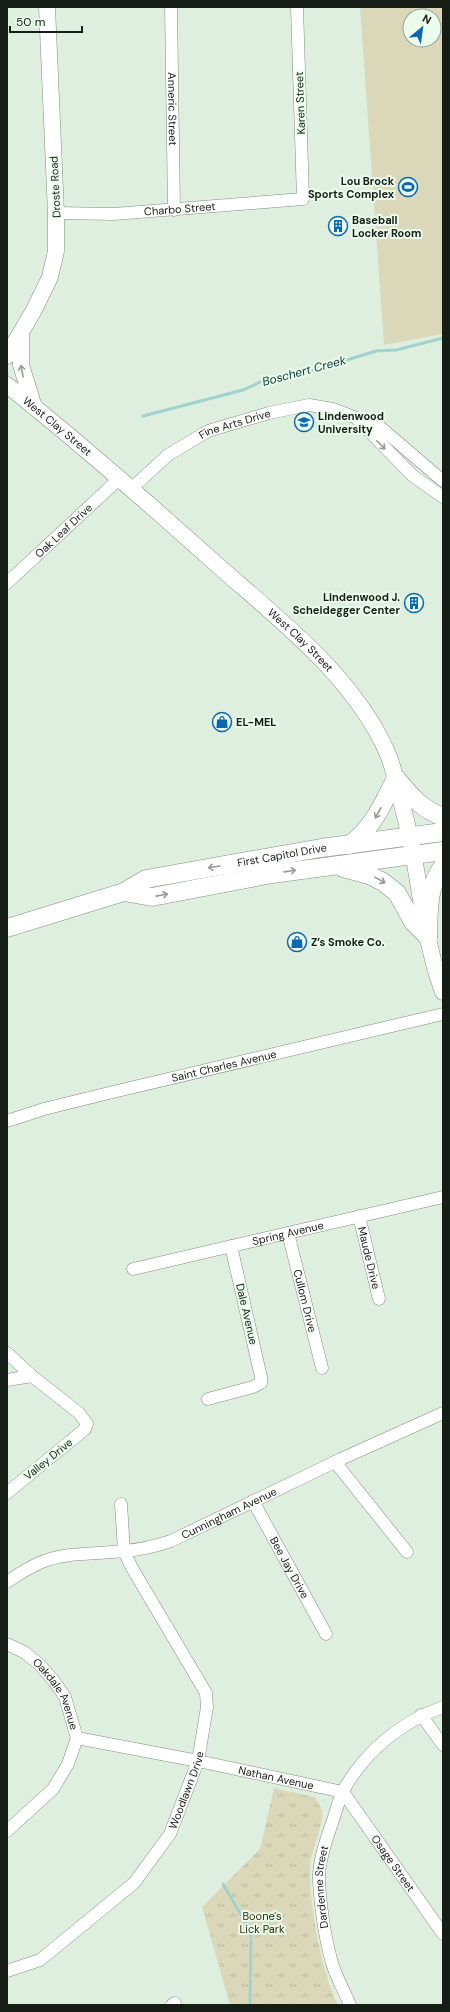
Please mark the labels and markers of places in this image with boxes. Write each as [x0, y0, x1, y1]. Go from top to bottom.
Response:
place label: Lou Brock Sports Complex [308, 174, 395, 201]
sports icon: Lou Brock Sports Complex [397, 176, 419, 198]
place label: Baseball Locker Room [352, 213, 421, 240]
building icon: Baseball Locker Room [327, 215, 349, 237]
place label: Lindenwood University [318, 409, 384, 436]
school or university icon: Lindenwood University [293, 411, 315, 433]
place label: Lindenwood J. Scheidegger Center [293, 590, 400, 617]
building icon: Lindenwood J. Scheidegger Center [403, 592, 425, 614]
shop icon: EL-MEL [211, 711, 233, 733]
place label: EL-MEL [236, 715, 276, 729]
shop icon: Z’s Smoke Co. [286, 931, 308, 953]
place label: Z’s Smoke Co. [311, 935, 385, 949]

